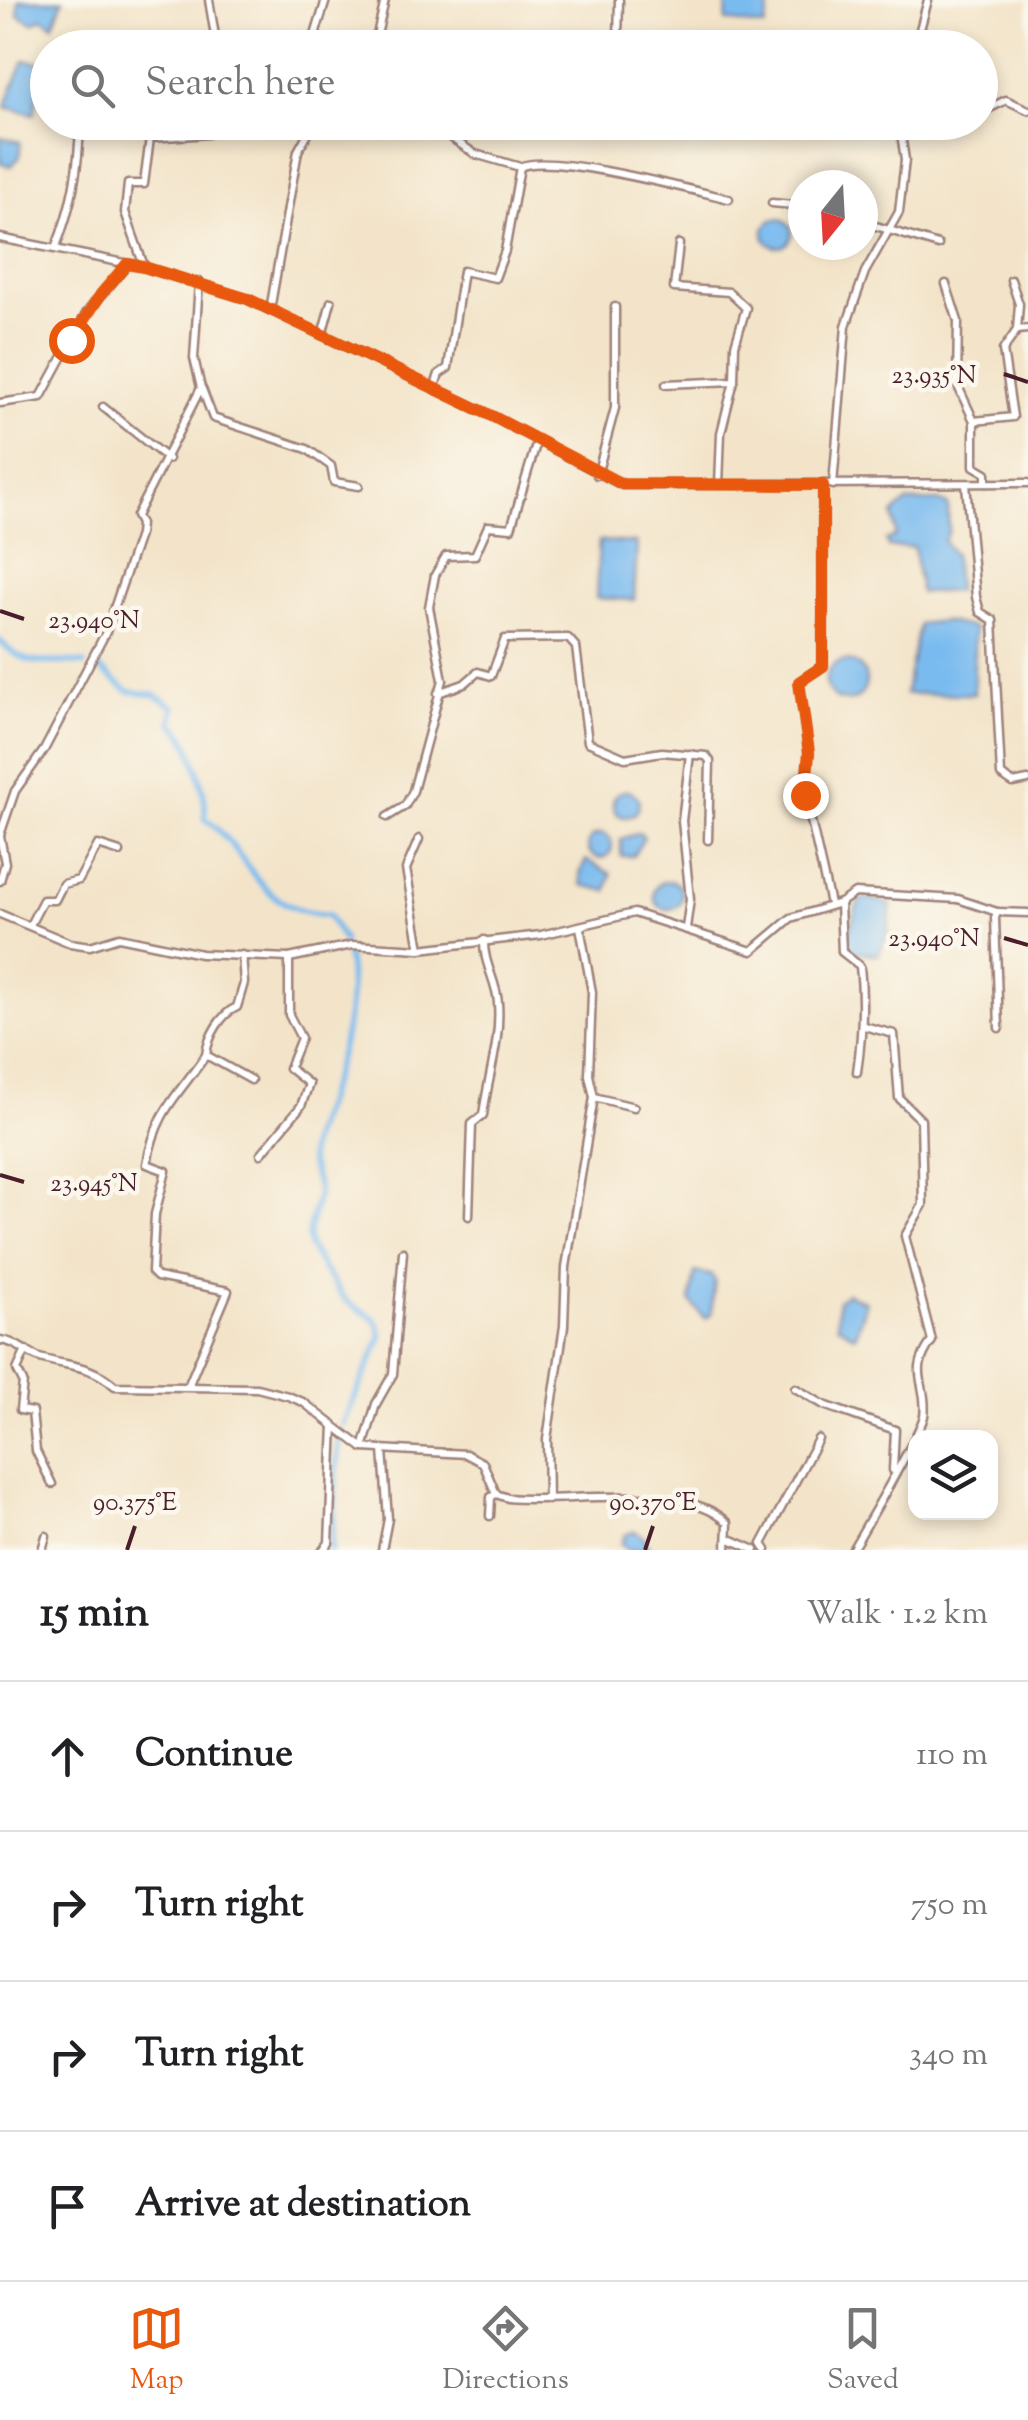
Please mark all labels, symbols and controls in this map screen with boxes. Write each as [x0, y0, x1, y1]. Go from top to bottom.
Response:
search box [30, 30, 998, 140]
icon: search [65, 58, 120, 113]
text: Search here [145, 58, 336, 112]
north arrow [788, 170, 878, 260]
route start [49, 318, 95, 364]
text: 23.935°N [892, 359, 976, 395]
text: 23.940°N [48, 604, 140, 640]
route end [783, 773, 829, 819]
text: 23.940°N [888, 922, 980, 958]
text: 23.945°N [50, 1167, 138, 1203]
map controls [908, 1430, 998, 1520]
button: layers [908, 1430, 998, 1520]
text: 90.375°E [93, 1486, 177, 1522]
text: 90.370°E [609, 1486, 697, 1522]
text: 15 min [40, 1585, 149, 1645]
text: Walk · 1.2 km [807, 1592, 988, 1638]
icon: ahead [40, 1729, 95, 1784]
text: Continue [135, 1729, 293, 1783]
text: 110 m [916, 1733, 988, 1779]
icon: right [40, 1879, 95, 1934]
text: Turn right [135, 1879, 303, 1933]
text: 750 m [911, 1883, 988, 1929]
icon: right [40, 2029, 95, 2084]
text: Turn right [135, 2029, 303, 2083]
text: 340 m [909, 2033, 988, 2079]
icon: arrive [40, 2179, 95, 2234]
text: Arrive at destination [135, 2179, 471, 2233]
tab: Map [129, 2301, 184, 2401]
tab: Directions [442, 2301, 569, 2401]
tab: Saved [827, 2301, 899, 2401]

